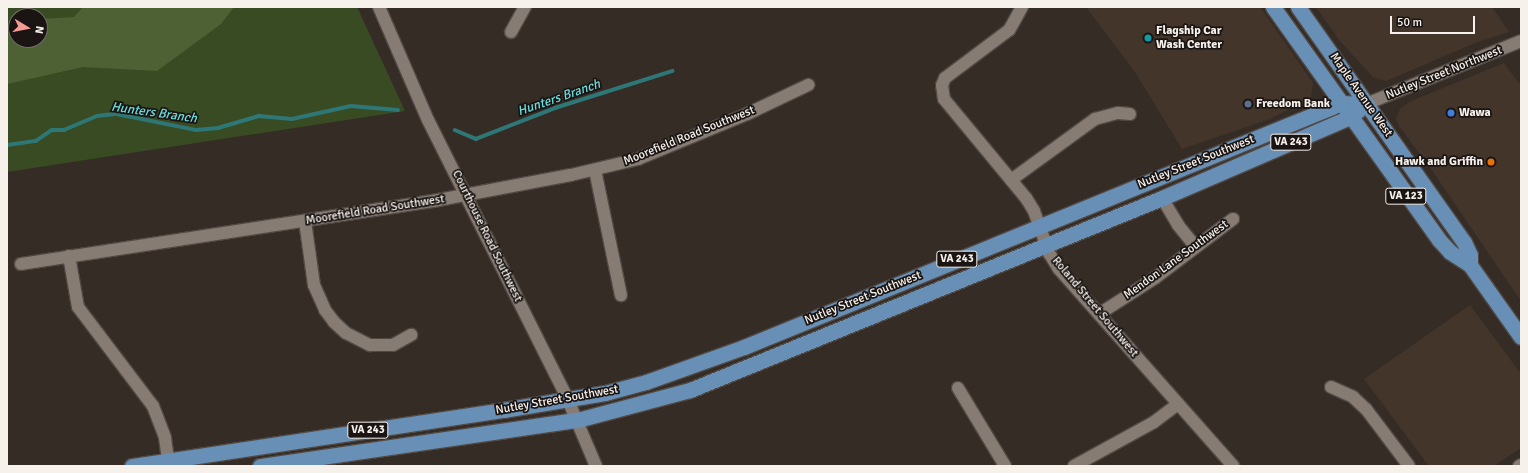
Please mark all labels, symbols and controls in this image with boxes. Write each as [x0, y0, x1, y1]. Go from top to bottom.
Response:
north arrow [8, 8, 48, 48]
scale bar [1392, 8, 1477, 34]
text: 50 m [1397, 15, 1422, 30]
place label: Flagship Car Wash Center [1156, 24, 1222, 52]
text: N [32, 25, 46, 35]
marker: Flagship Car Wash Center [1143, 33, 1153, 43]
street label: Nutley Street Northwest [1384, 43, 1504, 103]
street label: Maple Avenue West [1327, 50, 1395, 140]
water label: Hunters Branch [516, 77, 602, 119]
place label: Freedom Bank [1256, 97, 1330, 111]
water label: Hunters Branch [110, 99, 198, 127]
marker: Freedom Bank [1243, 99, 1253, 109]
street label: Moorefield Road Southwest [621, 103, 757, 169]
place label: Wawa [1459, 106, 1491, 120]
marker: Wawa [1446, 108, 1456, 118]
street label: Nutley Street Southwest [1136, 132, 1256, 192]
road number: VA 243 [1270, 133, 1312, 151]
place label: Hawk and Griffin [1395, 155, 1483, 169]
marker: Hawk and Griffin [1486, 157, 1496, 167]
street label: Courthouse Road Southwest [449, 168, 525, 304]
road number: VA 123 [1385, 187, 1427, 205]
street label: Moorefield Road Southwest [305, 192, 445, 228]
street label: Mendon Lane Southwest [1121, 217, 1231, 303]
road number: VA 243 [936, 250, 978, 268]
street label: Roland Street Southwest [1049, 254, 1141, 360]
street label: Nutley Street Southwest [803, 268, 923, 328]
street label: Nutley Street Southwest [495, 382, 619, 418]
road number: VA 243 [347, 421, 389, 439]

